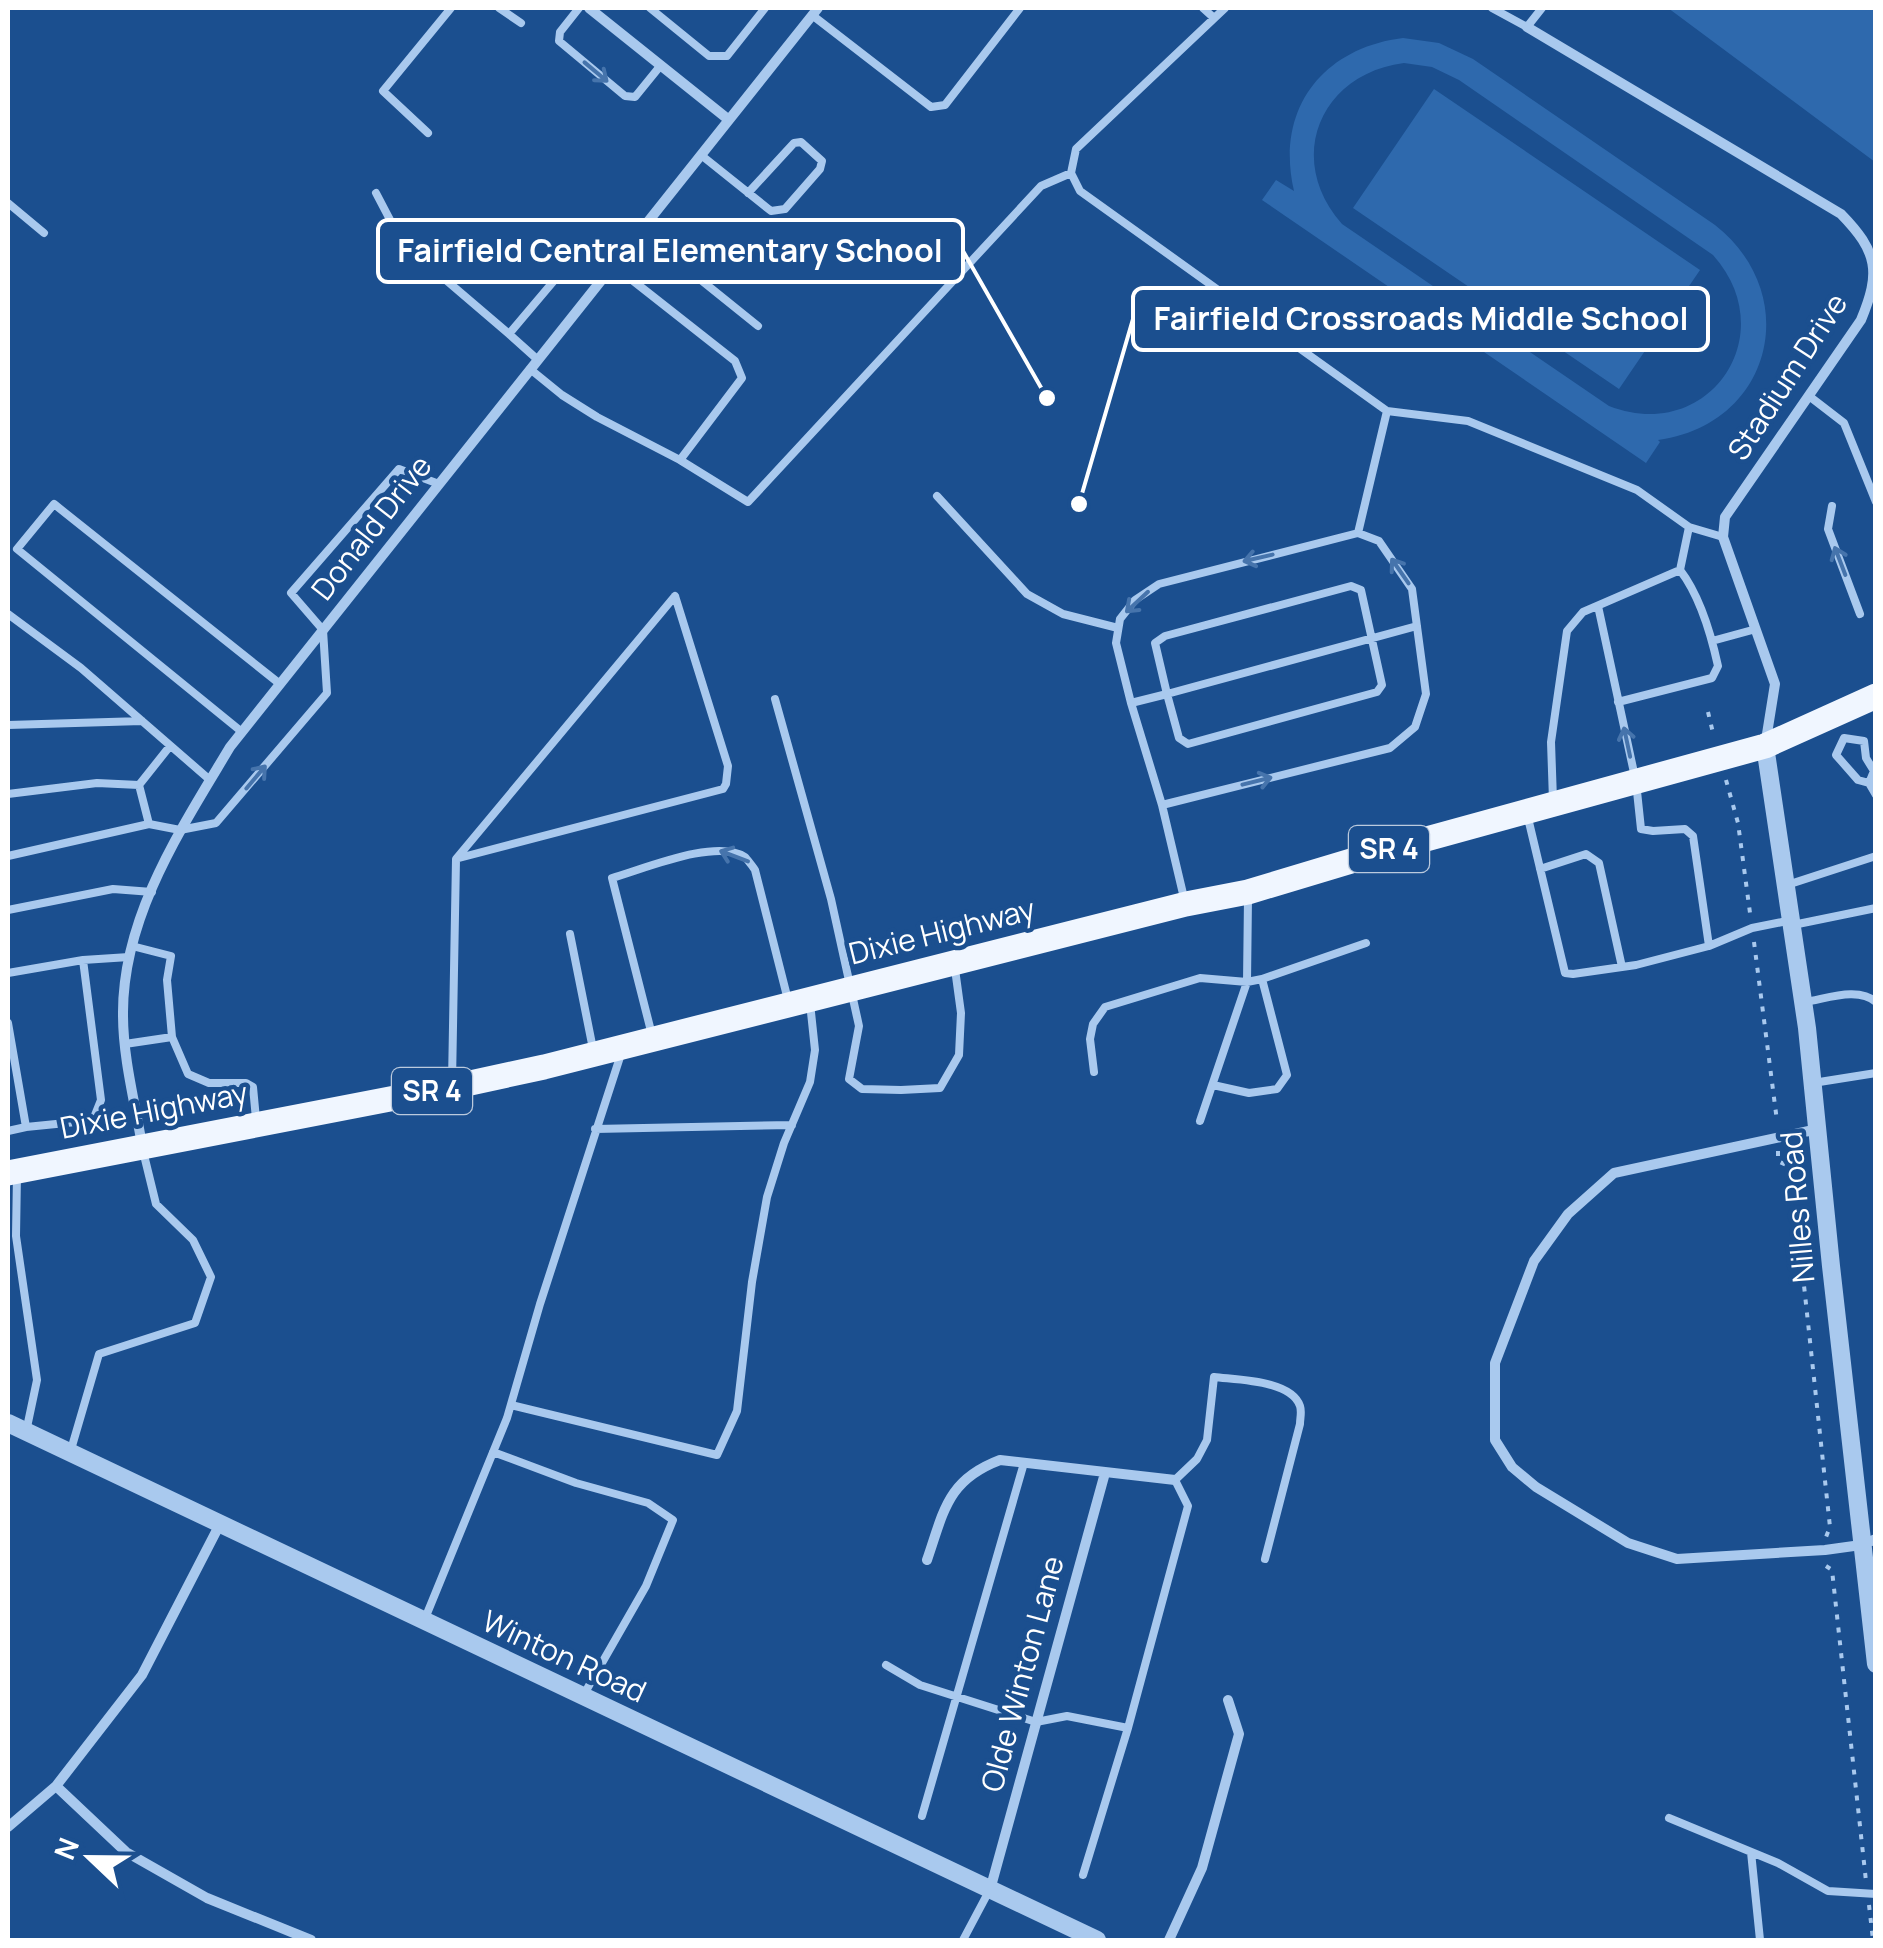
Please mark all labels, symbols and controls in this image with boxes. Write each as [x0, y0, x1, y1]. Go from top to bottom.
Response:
one-way arrow [583, 61, 609, 83]
callout: Fairfield Central Elementary School [378, 220, 963, 282]
text: Fairfield Central Elementary School [397, 228, 943, 272]
street label: Stadium Drive [1717, 285, 1856, 468]
callout: Fairfield Crossroads Middle School [1133, 288, 1708, 350]
text: Fairfield Crossroads Middle School [1154, 296, 1688, 340]
street label: Donald Drive [301, 446, 440, 608]
one-way arrow [1830, 546, 1848, 577]
one-way arrow [1243, 549, 1274, 568]
one-way arrow [1390, 557, 1411, 585]
one-way arrow [1125, 589, 1151, 613]
one-way arrow [1617, 727, 1635, 759]
one-way arrow [244, 765, 267, 790]
one-way arrow [1240, 771, 1272, 789]
road number: SR 4 [1349, 826, 1429, 872]
one-way arrow [719, 846, 749, 864]
street label: Dixie Highway [844, 888, 1039, 973]
road number: SR 4 [392, 1068, 472, 1114]
street label: Dixie Highway [56, 1071, 251, 1148]
street label: Nilles Road [1769, 1130, 1824, 1285]
street label: Olde Winton Lane [970, 1551, 1073, 1796]
street label: Winton Road [476, 1600, 653, 1711]
north arrow [40, 1808, 140, 1908]
text: N [45, 1832, 87, 1865]

